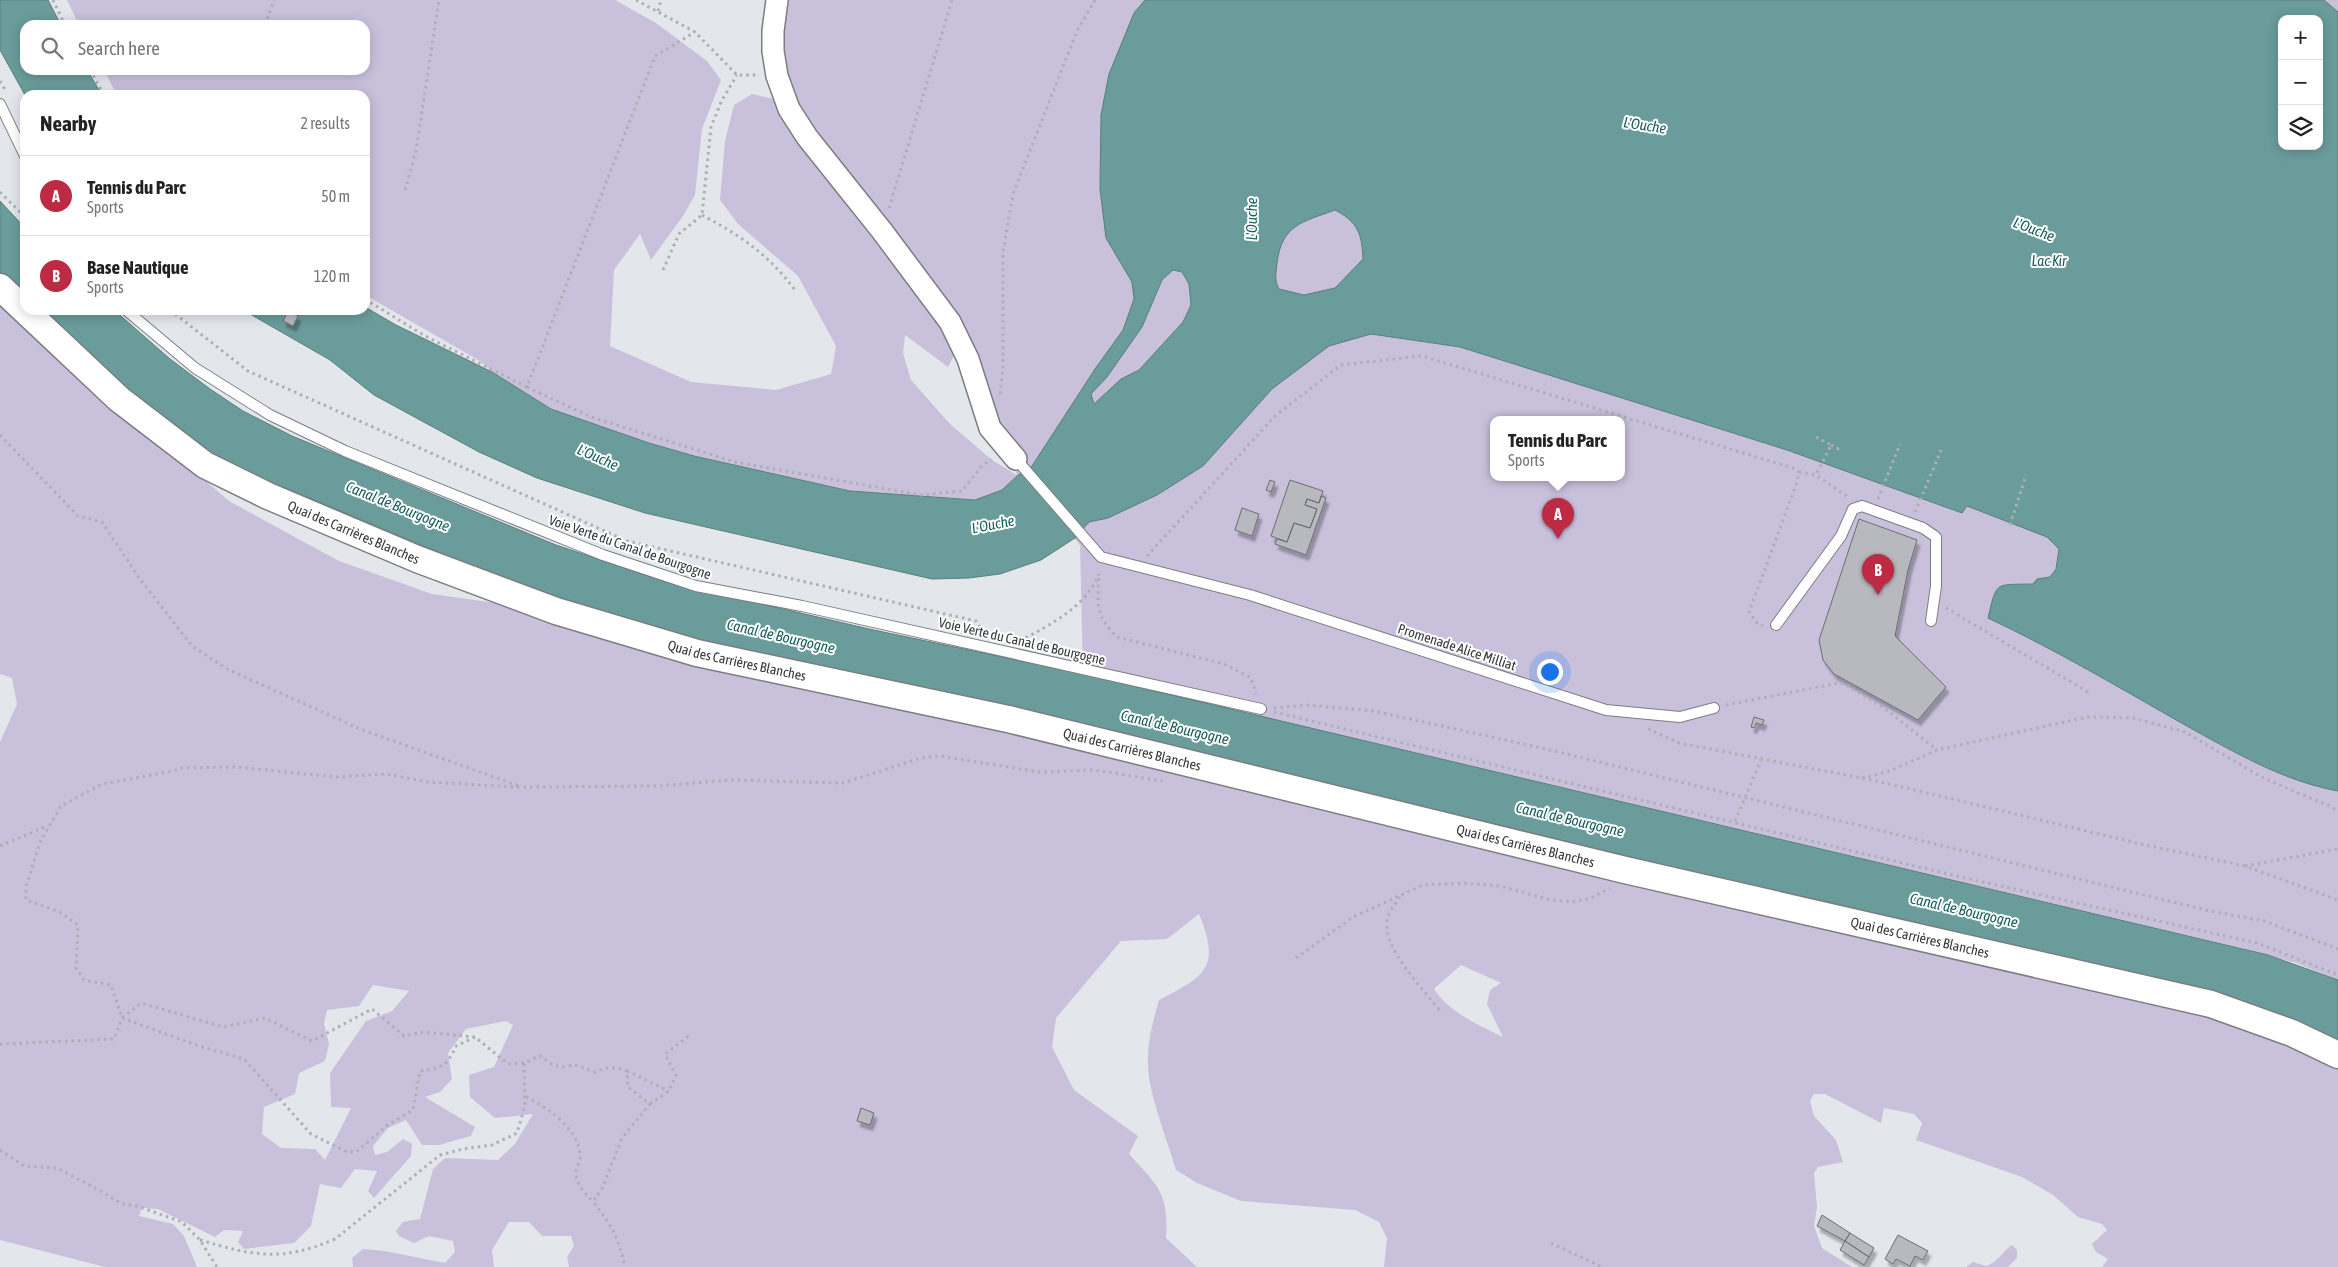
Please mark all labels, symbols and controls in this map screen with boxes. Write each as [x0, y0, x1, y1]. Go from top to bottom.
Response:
map controls [2278, 15, 2323, 150]
button: + [2278, 15, 2323, 60]
search box [20, 20, 370, 75]
icon: search [38, 34, 66, 62]
text: Search here [78, 37, 160, 59]
button: − [2278, 60, 2323, 105]
button: layers [2278, 105, 2323, 150]
text: Nearby [40, 111, 96, 135]
water label: L'Ouche [1622, 113, 1668, 137]
text: 2 results [300, 114, 350, 132]
text: Tennis du Parc [87, 176, 186, 198]
text: A [52, 187, 60, 205]
text: 50 m [321, 187, 350, 205]
water label: L'Ouche [1243, 197, 1260, 241]
text: Sports [87, 198, 124, 216]
water label: L'Ouche [2011, 213, 2057, 245]
water label: Lac Kir [2032, 252, 2067, 269]
text: Base Nautique [87, 256, 189, 278]
text: B [52, 267, 60, 285]
text: 120 m [314, 267, 350, 285]
text: Sports [87, 278, 124, 296]
popup [1490, 416, 1625, 481]
text: Tennis du Parc [1508, 429, 1607, 451]
water label: L'Ouche [575, 440, 621, 474]
text: Sports [1508, 451, 1545, 469]
water label: Canal de Bourgogne [344, 477, 453, 535]
street label: Quai des Carrières Blanches [285, 497, 422, 567]
pin: A [1542, 498, 1574, 539]
street label: Voie Verte du Canal de Bourgogne [547, 512, 713, 582]
water label: L'Ouche [970, 512, 1016, 536]
pin: B [1862, 554, 1894, 595]
street label: Voie Verte du Canal de Bourgogne [937, 614, 1107, 668]
water label: Canal de Bourgogne [725, 615, 837, 657]
street label: Promenade Alice Milliat [1396, 620, 1518, 674]
street label: Quai des Carrières Blanches [666, 637, 808, 684]
your location [1537, 659, 1563, 685]
water label: Canal de Bourgogne [1119, 706, 1231, 748]
street label: Quai des Carrières Blanches [1061, 725, 1203, 774]
water label: Canal de Bourgogne [1514, 798, 1626, 840]
street label: Quai des Carrières Blanches [1455, 821, 1596, 870]
water label: Canal de Bourgogne [1908, 889, 2020, 931]
street label: Quai des Carrières Blanches [1849, 914, 1991, 961]

